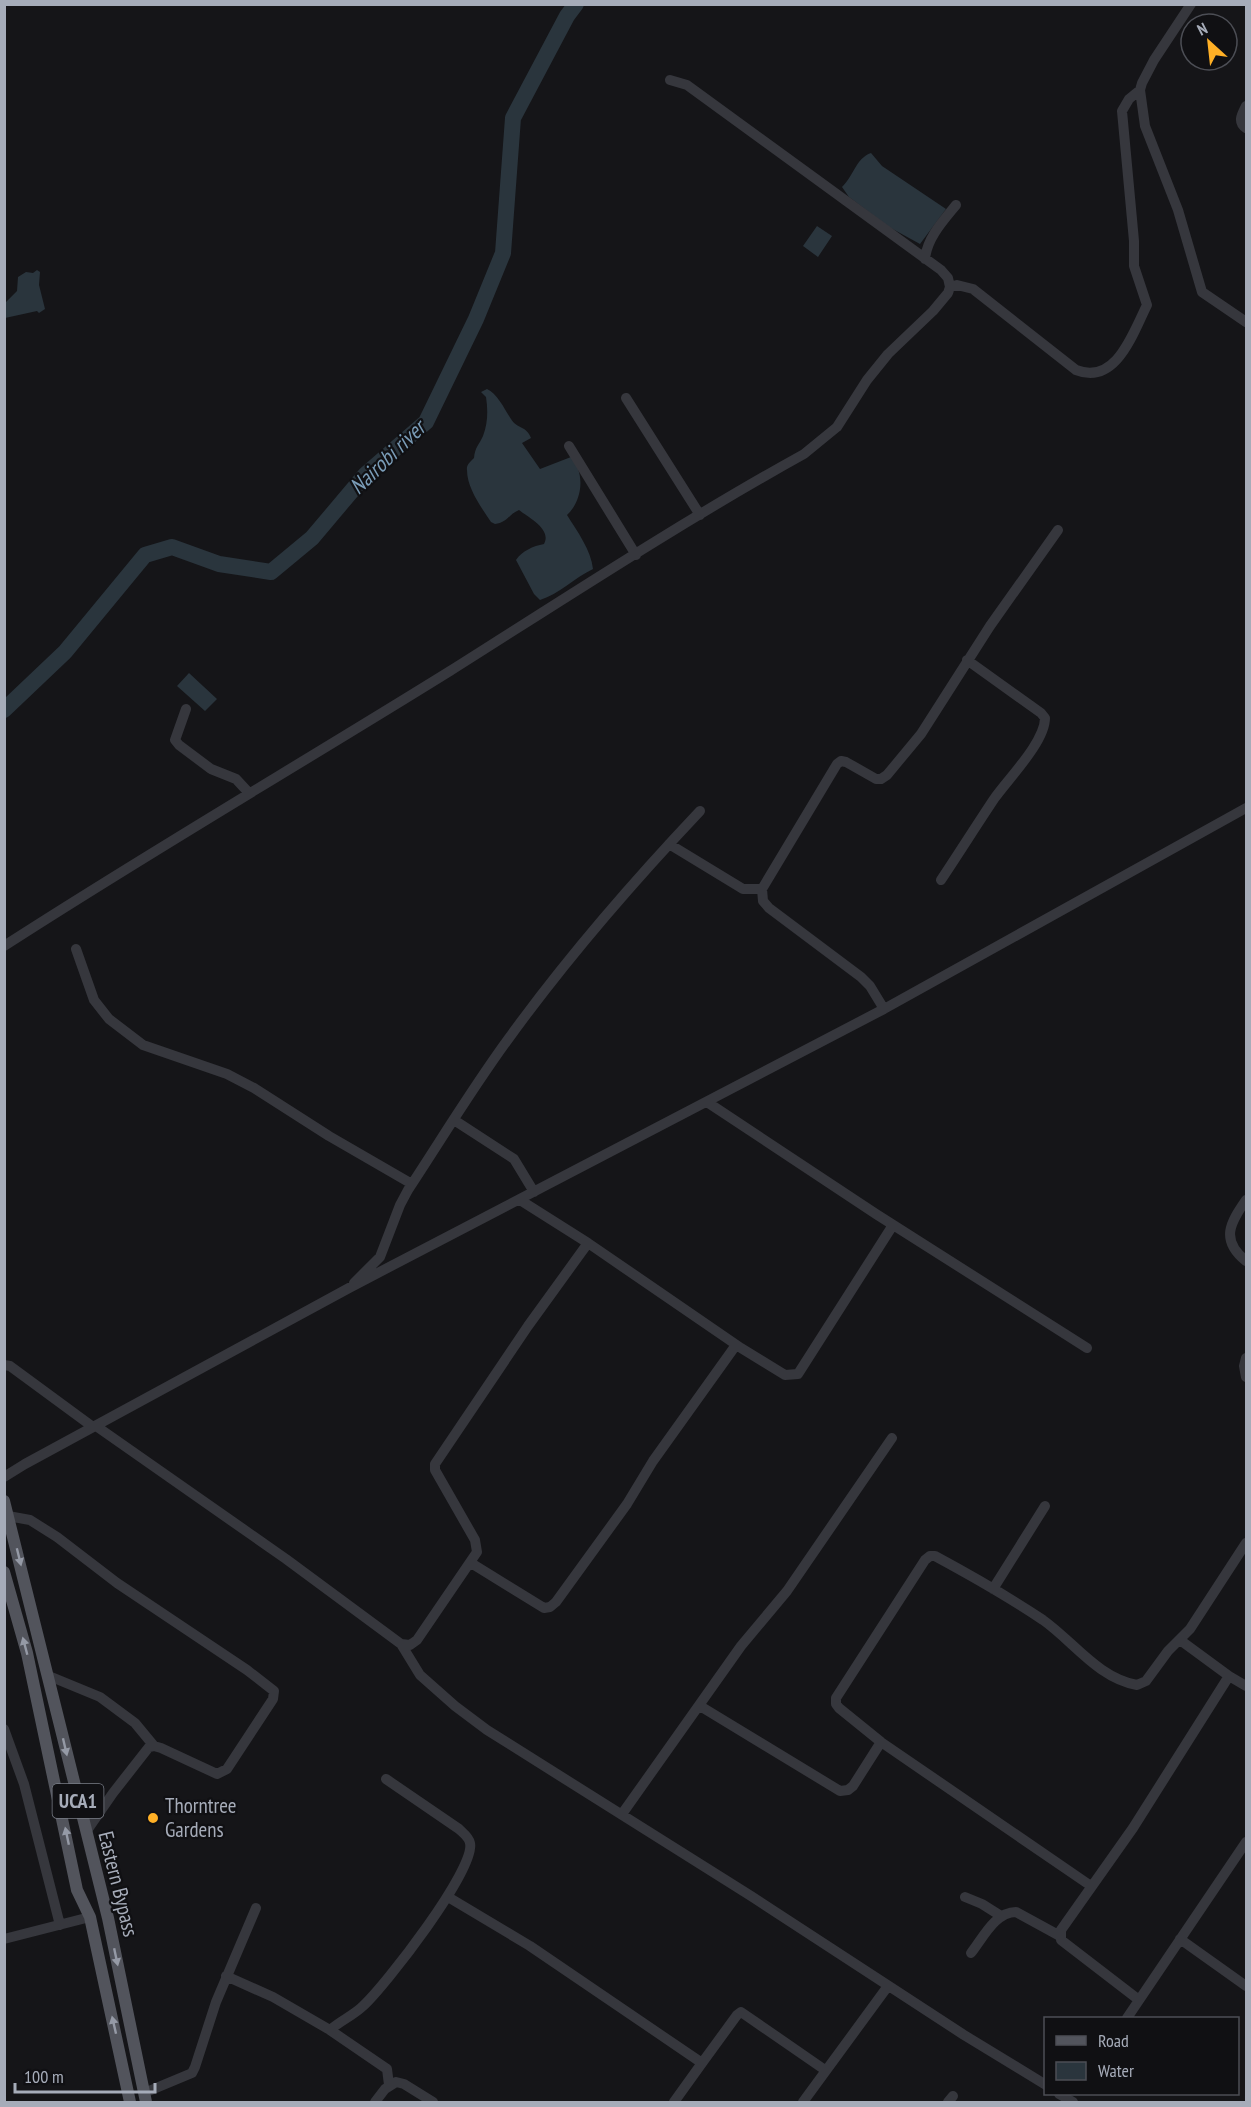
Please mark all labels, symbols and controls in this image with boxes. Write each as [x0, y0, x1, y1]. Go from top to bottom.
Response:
north arrow [1179, 12, 1239, 72]
text: N [1194, 18, 1211, 40]
water label: Nairobi river [343, 412, 433, 500]
one-way arrow [14, 1548, 24, 1567]
one-way arrow [19, 1637, 29, 1655]
one-way arrow [61, 1737, 71, 1756]
road number: UCA1 [52, 1784, 104, 1818]
place label: Thorntree Gardens [165, 1792, 236, 1843]
marker: Thorntree Gardens [146, 1811, 160, 1825]
one-way arrow [61, 1827, 71, 1845]
street label: Eastern Bypass [92, 1828, 145, 1939]
one-way arrow [112, 1947, 121, 1966]
one-way arrow [109, 2015, 119, 2034]
legend [1044, 2017, 1239, 2095]
text: Road [1098, 2029, 1129, 2052]
scale bar [15, 2056, 154, 2094]
text: Water [1098, 2059, 1134, 2082]
text: 100 m [24, 2065, 64, 2088]

